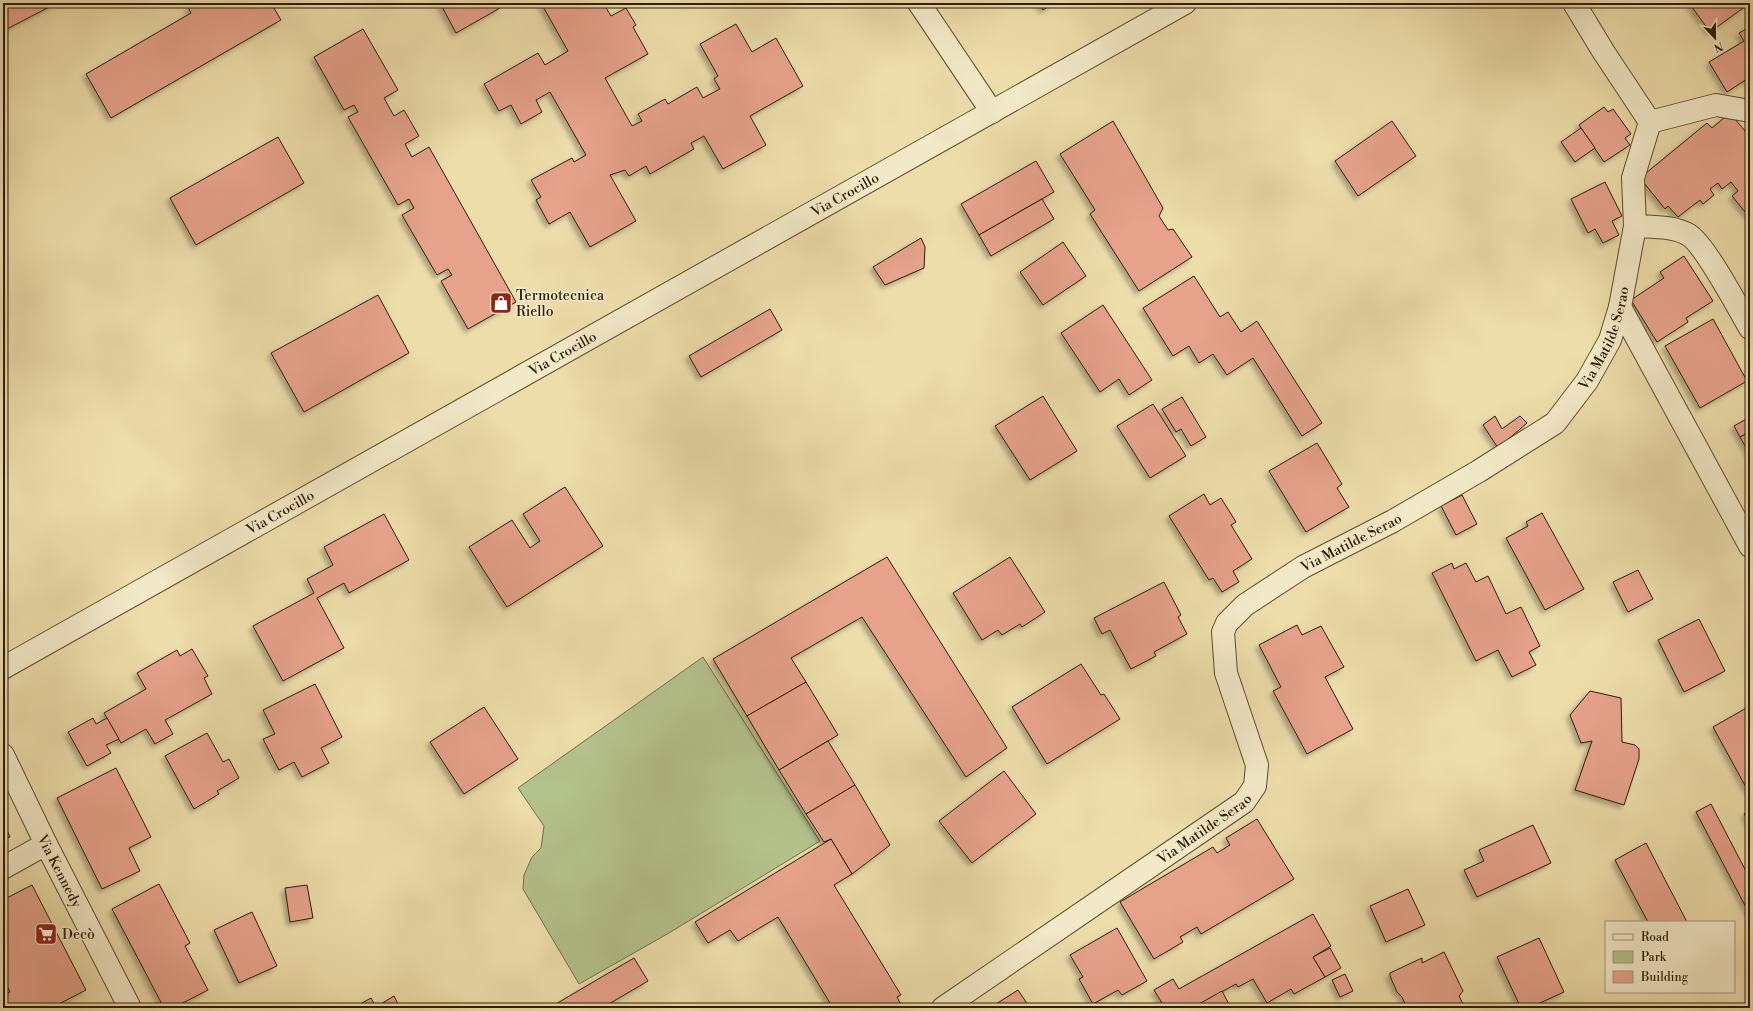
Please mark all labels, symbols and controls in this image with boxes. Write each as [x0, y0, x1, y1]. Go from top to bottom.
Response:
north arrow [1695, 18, 1735, 58]
text: N [1711, 38, 1725, 55]
street label: Via Crocillo [807, 169, 883, 222]
street label: Via Matilde Serao [1575, 285, 1634, 395]
place label: Termotecnica Riello [516, 287, 605, 321]
shop icon: Termotecnica Riello [488, 290, 514, 316]
street label: Via Crocillo [525, 328, 600, 381]
street label: Via Crocillo [243, 487, 318, 540]
street label: Via Matilde Serao [1297, 510, 1405, 577]
street label: Via Matilde Serao [1153, 791, 1257, 869]
street label: Via Kennedy [32, 831, 85, 911]
supermarket icon: Decò [33, 921, 59, 947]
legend [1605, 921, 1735, 993]
place label: Decò [62, 926, 95, 944]
text: Road [1641, 930, 1669, 945]
text: Park [1641, 950, 1667, 965]
text: Building [1640, 970, 1689, 985]

